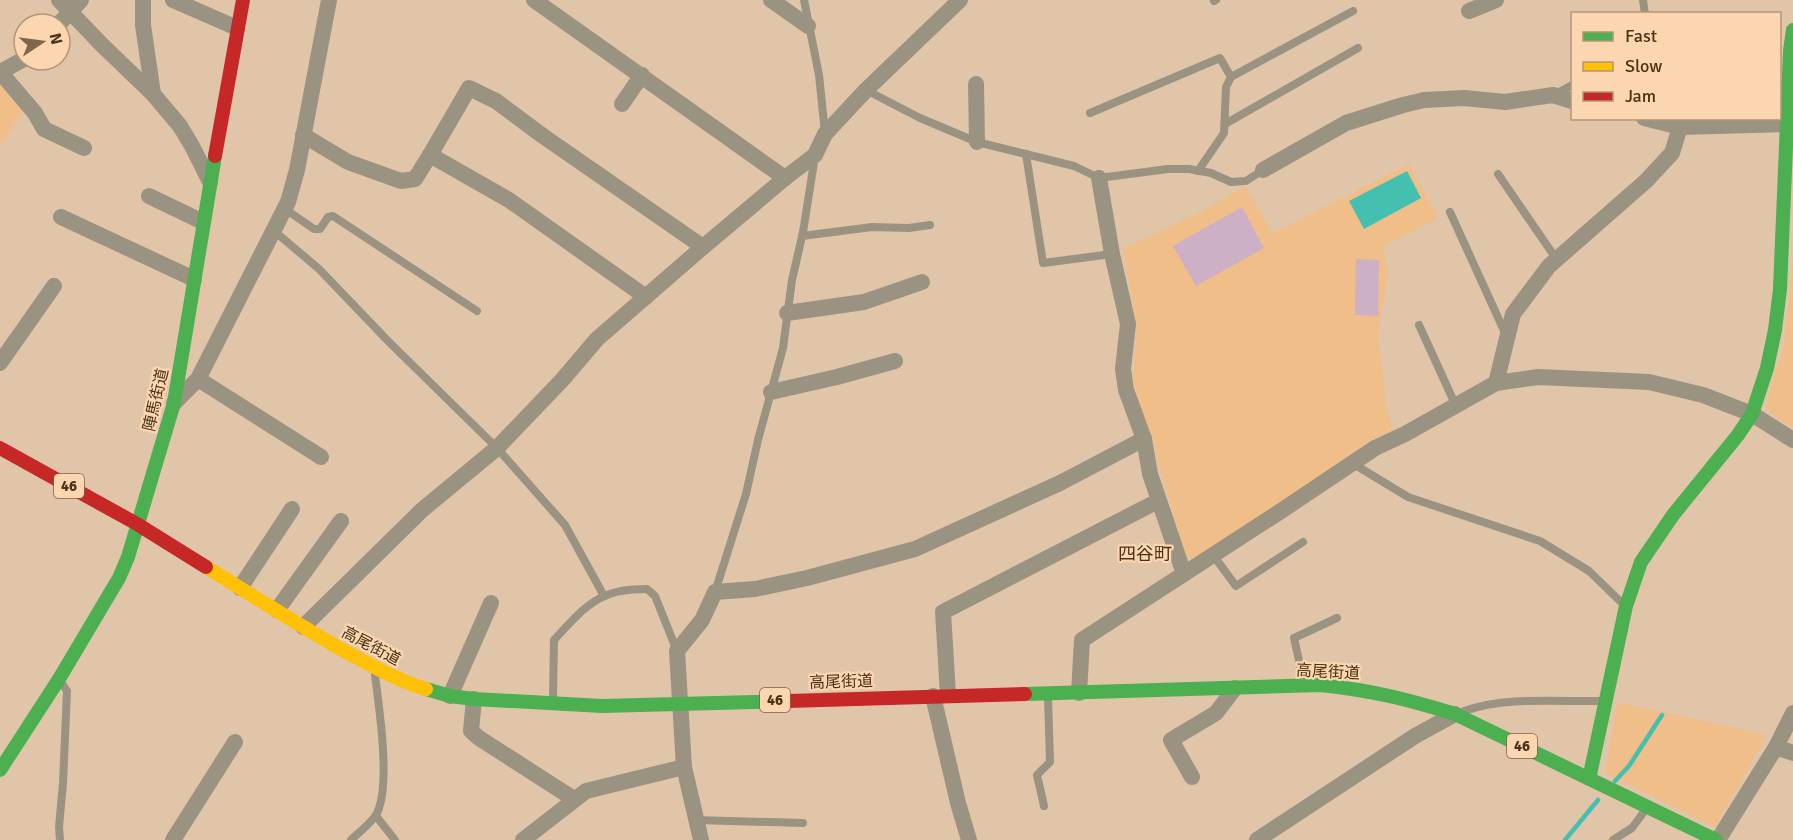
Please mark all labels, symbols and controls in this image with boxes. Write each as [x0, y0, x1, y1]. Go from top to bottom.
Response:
north arrow [12, 12, 72, 72]
legend [1571, 12, 1781, 120]
text: Fast [1625, 25, 1657, 47]
text: N [45, 31, 67, 47]
text: Slow [1625, 55, 1662, 77]
text: Jam [1625, 85, 1656, 107]
street label: 陣馬街道 [139, 367, 173, 433]
road number: 46 [54, 474, 84, 498]
district label: 四谷町 [1118, 543, 1172, 565]
street label: 高尾街道 [338, 622, 404, 670]
street label: 高尾街道 [1296, 660, 1360, 684]
street label: 高尾街道 [809, 671, 873, 693]
road number: 46 [760, 688, 790, 712]
road number: 46 [1507, 734, 1537, 758]

